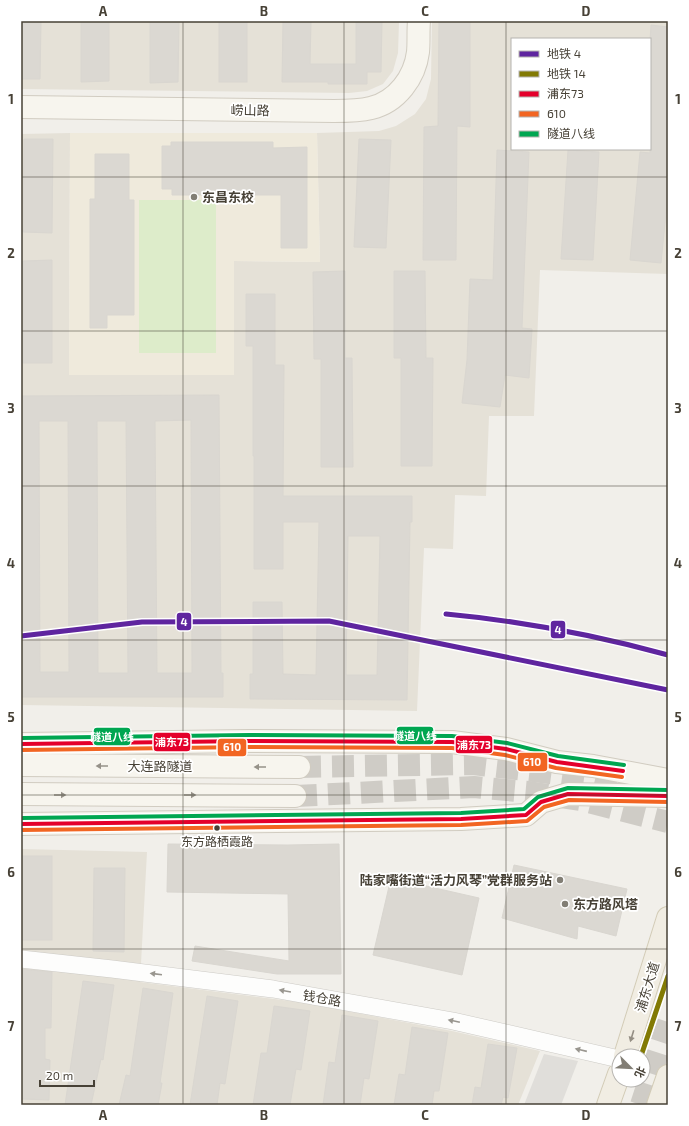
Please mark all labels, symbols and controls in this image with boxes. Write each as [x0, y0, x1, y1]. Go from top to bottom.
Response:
text: A [99, 3, 108, 19]
text: B [260, 3, 268, 19]
text: C [421, 3, 429, 19]
text: D [582, 3, 591, 19]
legend [511, 38, 651, 150]
text: 地铁 4 [547, 46, 581, 60]
text: 地铁 14 [547, 66, 586, 80]
text: 浦东73 [547, 86, 584, 100]
text: 1 [8, 91, 14, 107]
text: 1 [675, 91, 681, 107]
street label: 崂山路 [230, 102, 270, 118]
text: 610 [547, 106, 566, 120]
text: 隧道八线 [547, 126, 595, 140]
place label: 东昌东校 [202, 189, 254, 205]
marker: 东昌东校 [189, 192, 199, 202]
text: 2 [7, 245, 15, 261]
text: 2 [674, 245, 682, 261]
text: 3 [7, 400, 15, 416]
text: 3 [674, 400, 682, 416]
text: 4 [7, 555, 15, 571]
text: 4 [674, 555, 682, 571]
line badge: 4 [176, 612, 192, 631]
text: 4 [180, 615, 188, 628]
line badge: 4 [550, 620, 566, 639]
text: 4 [554, 623, 562, 636]
text: 5 [7, 709, 15, 725]
text: 5 [674, 709, 682, 725]
line badge: 隧道八线 [396, 726, 434, 745]
line badge: 隧道八线 [93, 727, 131, 746]
text: 隧道八线 [393, 729, 437, 742]
text: 隧道八线 [90, 730, 134, 743]
line badge: 浦东73 [153, 732, 191, 752]
text: 浦东73 [155, 735, 189, 748]
line badge: 浦东73 [455, 735, 493, 754]
line badge: 610 [217, 738, 247, 757]
text: 浦东73 [457, 738, 491, 751]
text: 610 [223, 740, 241, 753]
line badge: 610 [517, 752, 548, 772]
text: 610 [523, 755, 541, 768]
street label: 大连路隧道 [127, 758, 193, 774]
one-way arrow [95, 763, 108, 769]
one-way arrow [253, 764, 266, 770]
one-way arrow [54, 792, 67, 798]
one-way arrow [184, 792, 197, 798]
marker: 东方路栖霞路 [212, 823, 222, 833]
place label: 东方路栖霞路 [181, 834, 253, 848]
text: 6 [7, 864, 15, 880]
text: 6 [674, 864, 682, 880]
place label: 陆家嘴街道“活力风琴”党群服务站 [360, 872, 552, 888]
marker: 陆家嘴街道“活力风琴”党群服务站 [555, 875, 565, 885]
place label: 东方路风塔 [573, 896, 638, 912]
marker: 东方路风塔 [560, 899, 570, 909]
street label: 浦东大道 [632, 960, 662, 1014]
one-way arrow [150, 971, 162, 977]
street label: 钱仓路 [301, 987, 343, 1009]
one-way arrow [279, 988, 291, 994]
text: 7 [8, 1018, 15, 1034]
one-way arrow [448, 1018, 460, 1024]
text: 7 [675, 1018, 682, 1034]
one-way arrow [628, 1030, 634, 1042]
one-way arrow [575, 1046, 587, 1052]
north arrow [611, 1048, 651, 1088]
scale bar [40, 1062, 94, 1088]
text: 北 [632, 1065, 649, 1080]
text: 20 m [46, 1068, 73, 1082]
text: A [99, 1107, 108, 1123]
text: B [260, 1107, 268, 1123]
text: C [421, 1107, 429, 1123]
text: D [582, 1107, 591, 1123]

